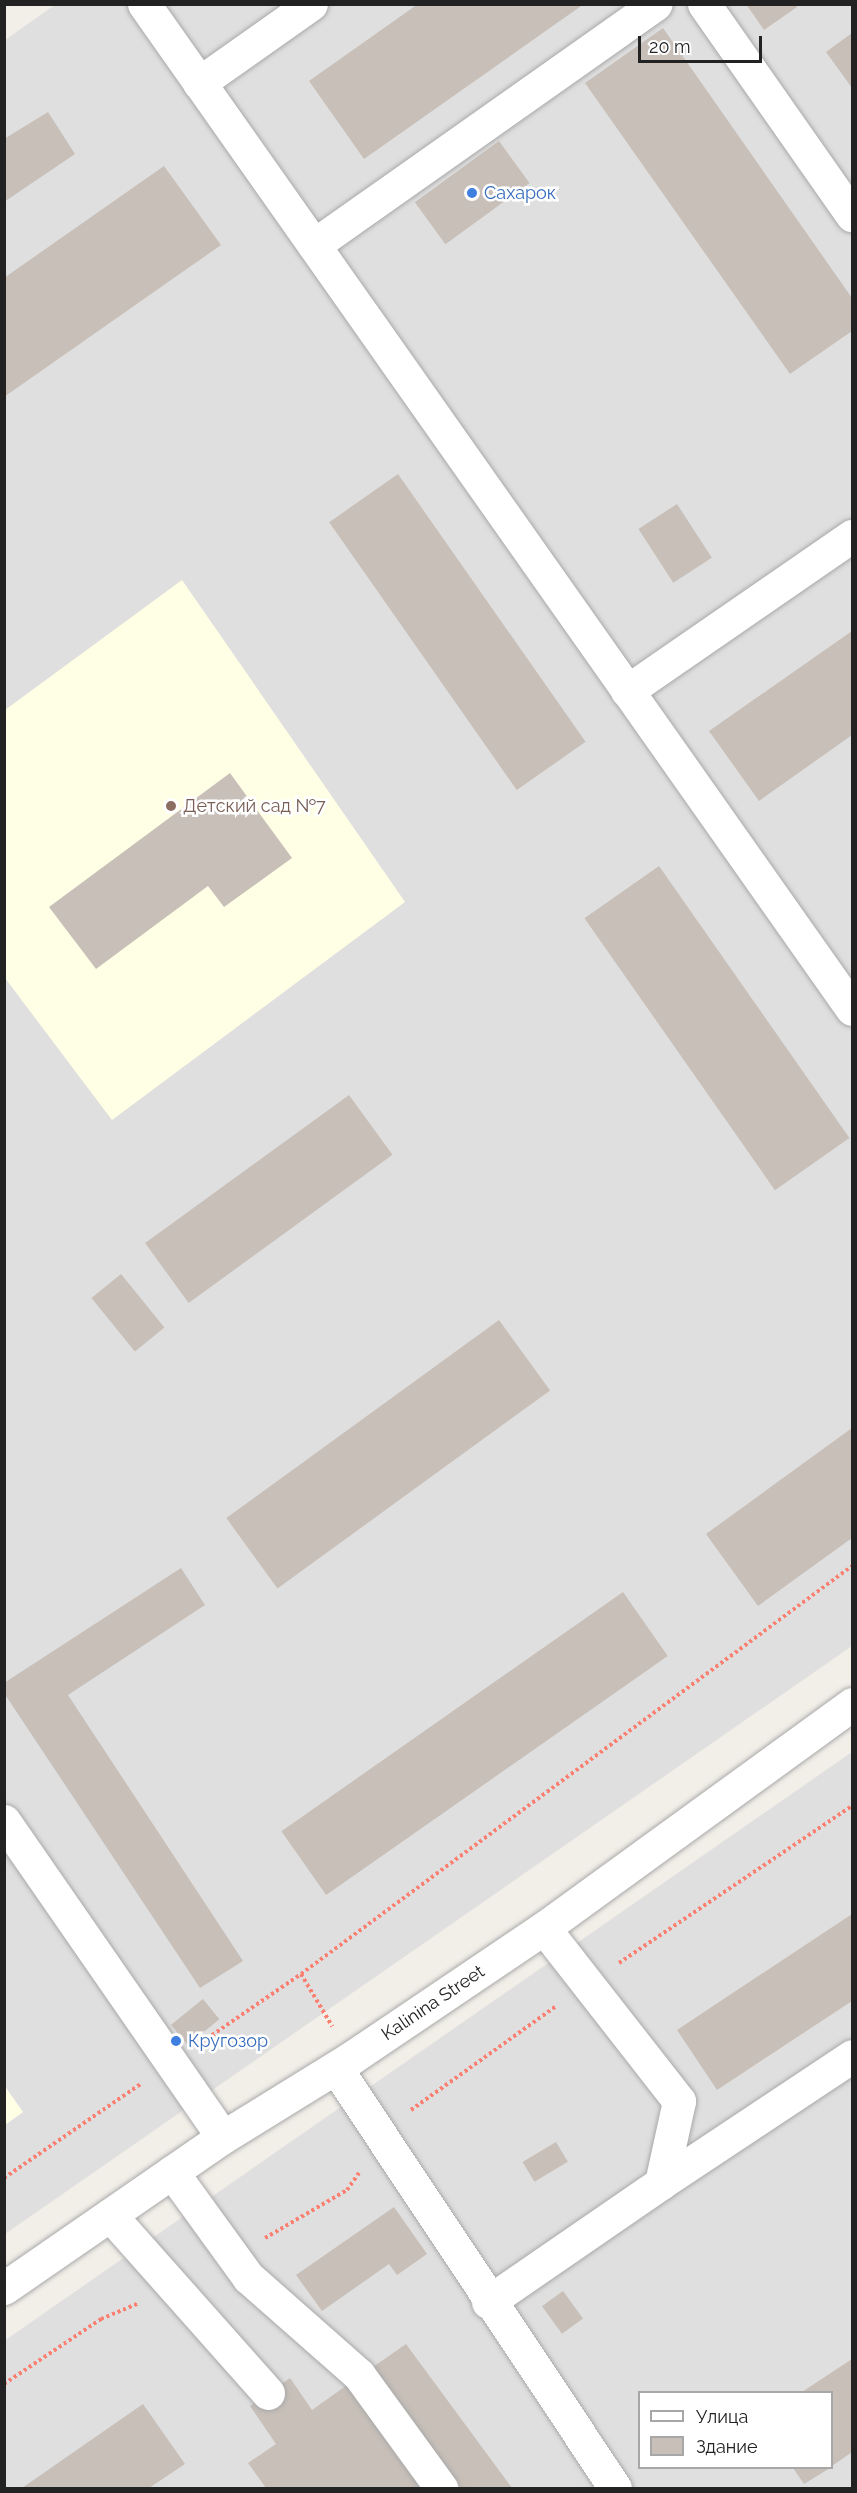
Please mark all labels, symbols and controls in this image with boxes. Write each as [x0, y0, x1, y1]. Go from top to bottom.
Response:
scale bar [641, 24, 766, 62]
text: 20 m [649, 36, 691, 57]
place label: Сахарок [484, 182, 556, 204]
marker: Сахарок [465, 186, 479, 200]
place label: Детский сад №7 [183, 795, 326, 817]
marker: Детский сад №7 [164, 799, 178, 813]
street label: Kalinina Street [377, 1961, 489, 2045]
place label: Кругозор [188, 2030, 268, 2052]
marker: Кругозор [169, 2034, 183, 2048]
legend [638, 2391, 833, 2469]
text: Улица [696, 2406, 748, 2427]
text: Здание [696, 2436, 758, 2457]

